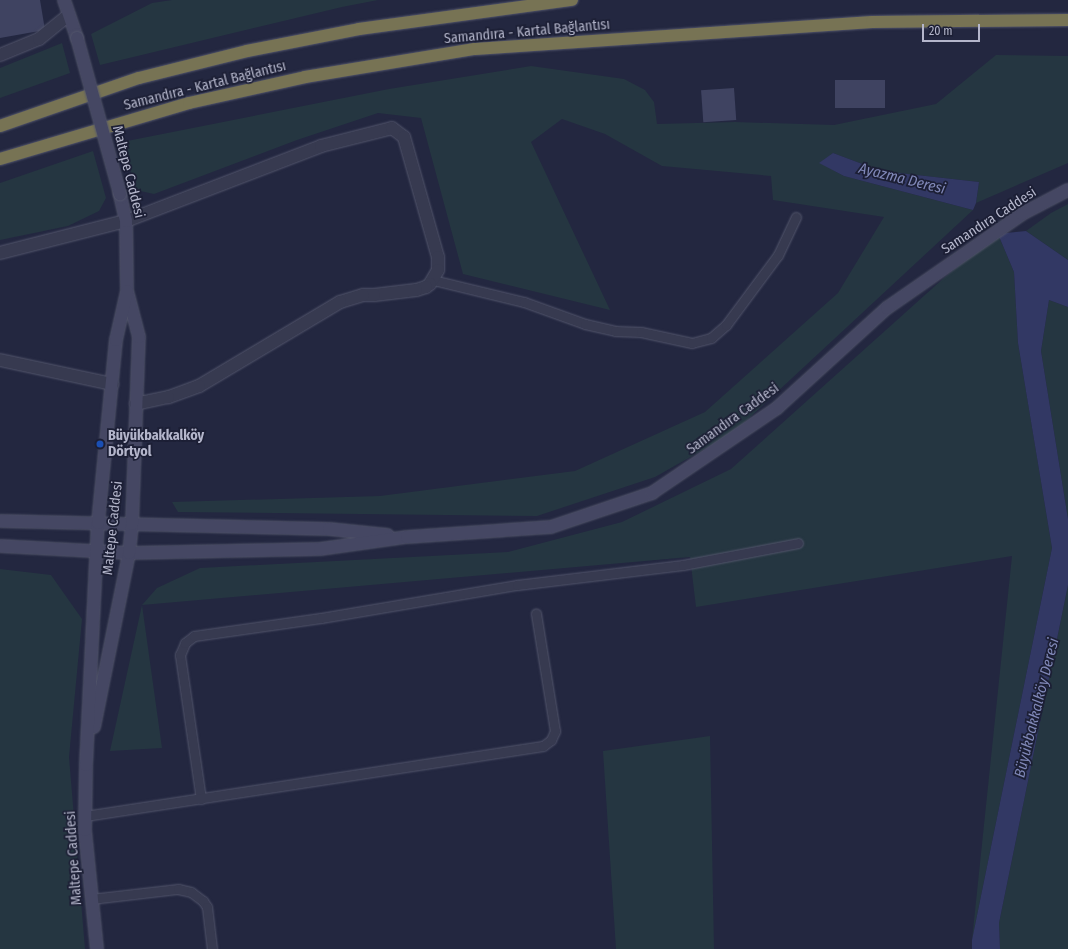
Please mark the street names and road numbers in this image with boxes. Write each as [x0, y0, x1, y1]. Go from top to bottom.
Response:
street label: Samandıra - Kartal Bağlantısı [443, 16, 611, 48]
street label: Samandıra - Kartal Bağlantısı [122, 58, 288, 114]
street label: Maltepe Caddesi [108, 124, 148, 220]
street label: Samandıra Caddesi [938, 184, 1040, 258]
street label: Samandıra Caddesi [684, 380, 782, 458]
street label: Maltepe Caddesi [100, 480, 126, 576]
street label: Maltepe Caddesi [62, 810, 86, 906]

